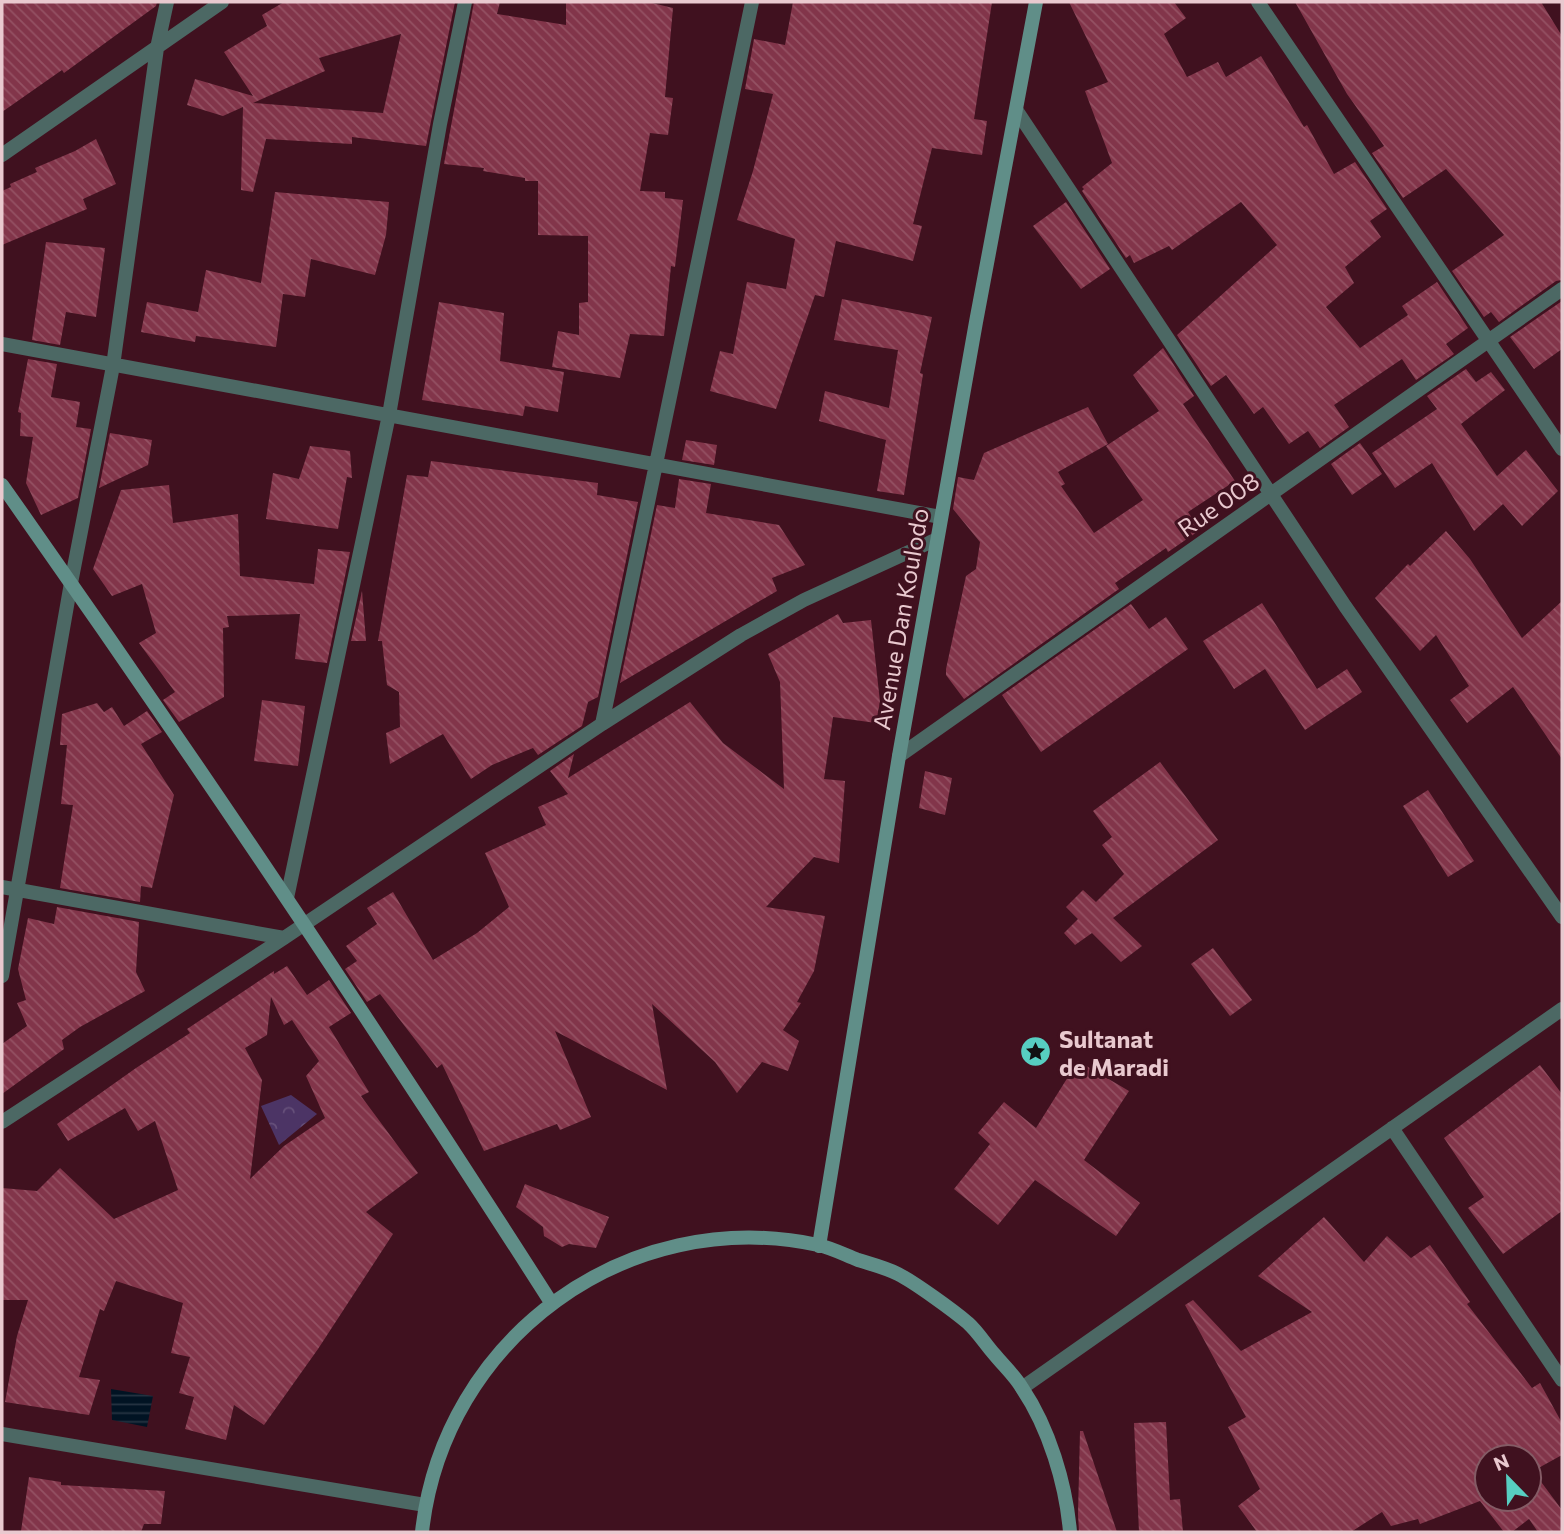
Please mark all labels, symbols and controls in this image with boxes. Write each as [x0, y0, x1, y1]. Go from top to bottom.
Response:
street label: Rue 008 [1172, 466, 1264, 542]
street label: Avenue Dan Koulodo [866, 506, 934, 732]
place label: Sultanat de Maradi [1059, 1024, 1169, 1081]
place icon: Sultanat de Maradi [1019, 1035, 1053, 1069]
north arrow [1473, 1443, 1543, 1513]
text: N [1490, 1449, 1512, 1475]

